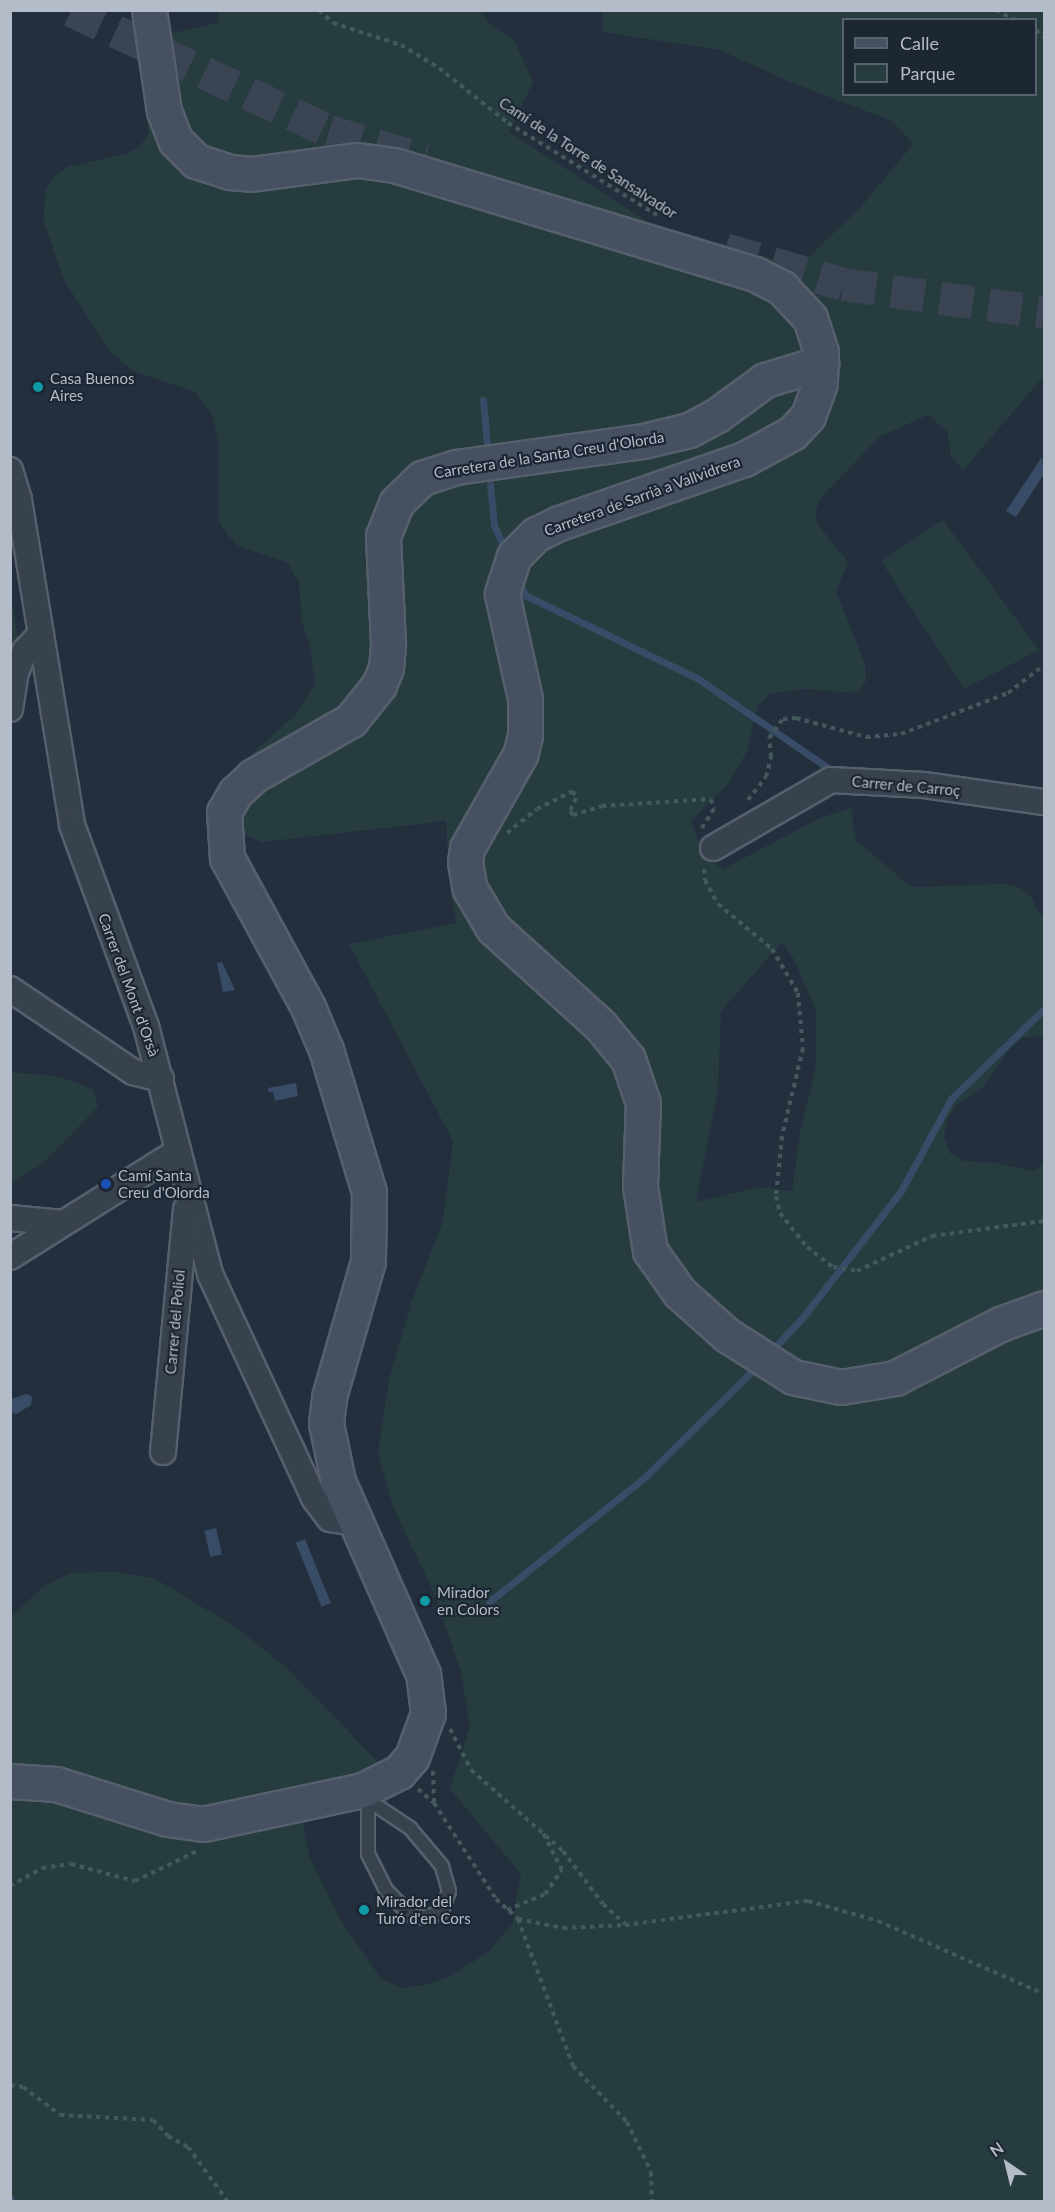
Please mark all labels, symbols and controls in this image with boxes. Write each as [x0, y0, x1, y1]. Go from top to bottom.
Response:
legend [842, 18, 1037, 96]
text: Calle [900, 32, 939, 54]
text: Parque [900, 62, 955, 84]
street label: Camí de la Torre de Sansalvador [495, 94, 681, 222]
place label: Casa Buenos Aires [50, 369, 134, 404]
marker: Casa Buenos Aires [31, 380, 45, 394]
street label: Carretera de la Santa Creu d'Olorda [433, 428, 665, 482]
street label: Carretera de Sarrià a Vallvidrera [541, 452, 743, 540]
street label: Carrer de Carroç [851, 772, 961, 800]
street label: Carrer del Mont d'Orsà [95, 911, 163, 1059]
place label: Camí Santa Creu d'Olorda [118, 1166, 210, 1201]
marker: Camí Santa Creu d'Olorda [99, 1177, 113, 1191]
street label: Carrer del Poliol [161, 1269, 189, 1375]
place label: Mirador en Colors [437, 1583, 499, 1618]
marker: Mirador en Colors [418, 1594, 432, 1608]
place label: Mirador del Turó d'en Cors [376, 1892, 471, 1927]
marker: Mirador del Turó d'en Cors [357, 1903, 371, 1917]
north arrow [977, 2134, 1037, 2194]
text: N [986, 2138, 1007, 2160]

